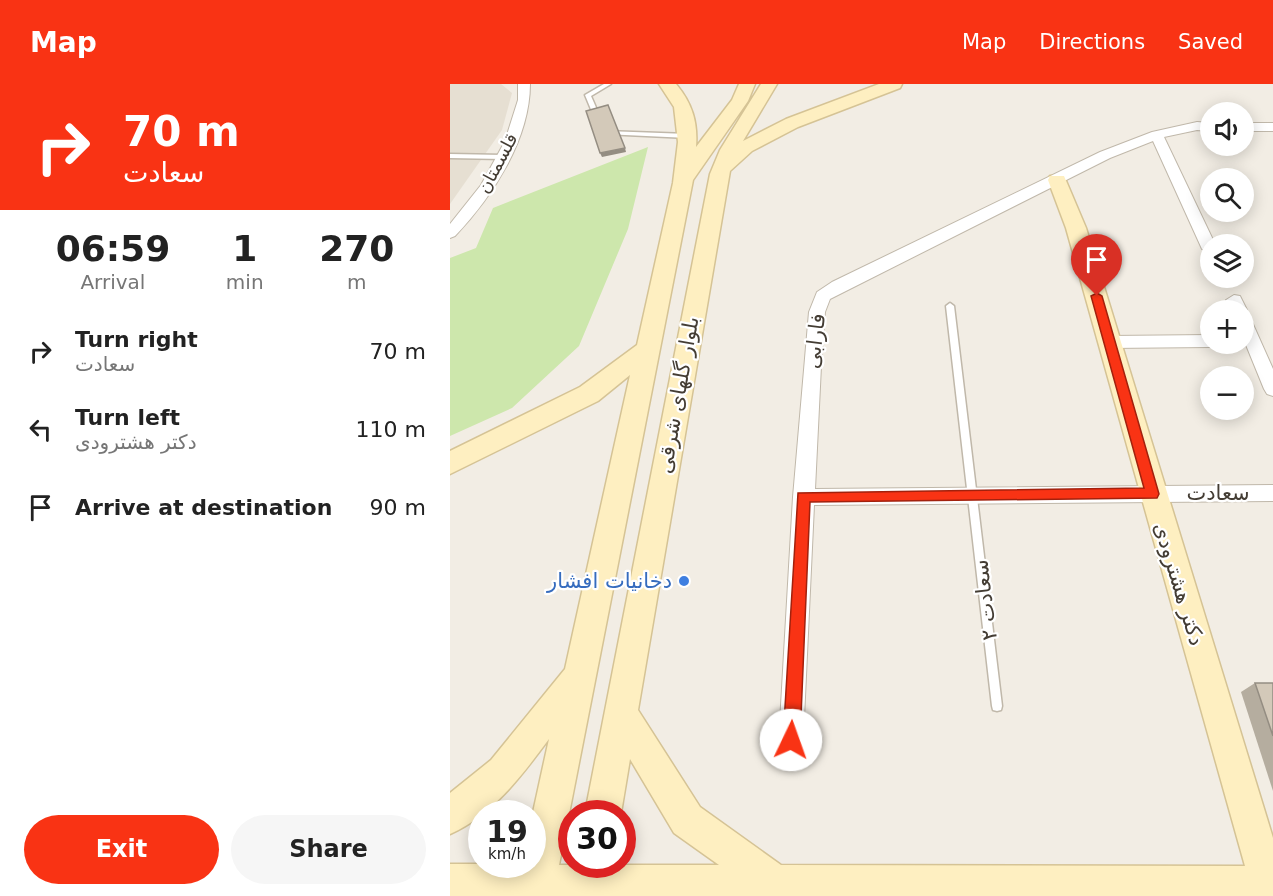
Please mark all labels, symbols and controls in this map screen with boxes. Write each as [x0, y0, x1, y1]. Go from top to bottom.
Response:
text: Map [30, 26, 97, 59]
text: Map [962, 30, 1006, 54]
text: Directions [1039, 30, 1145, 54]
text: Saved [1178, 30, 1243, 54]
map controls [1200, 102, 1254, 420]
button: sound [1200, 102, 1254, 156]
text: 70 m [123, 107, 240, 156]
icon: right [24, 108, 102, 186]
street label: قلسمتان [472, 129, 522, 197]
text: سعادت [123, 157, 204, 188]
button: search [1200, 168, 1254, 222]
text: 06:59 [56, 228, 170, 269]
text: 1 [232, 228, 257, 269]
text: 270 [319, 228, 394, 269]
pin [1071, 234, 1122, 296]
button: layers [1200, 234, 1254, 288]
icon: arrive [1080, 243, 1113, 276]
text: Arrival [80, 270, 145, 294]
text: min [226, 270, 264, 294]
text: m [347, 270, 367, 294]
button: + [1200, 300, 1254, 354]
street label: فارابی [800, 312, 830, 370]
street label: بلوار گلهای شرقی [652, 315, 704, 475]
text: Turn right [75, 327, 198, 352]
icon: right [24, 335, 57, 368]
text: 70 m [370, 339, 426, 364]
text: سعادت [75, 352, 135, 376]
button: − [1200, 366, 1254, 420]
text: Turn left [75, 405, 180, 430]
icon: left [24, 413, 57, 446]
text: 110 m [356, 417, 426, 442]
text: دکتر هشترودی [75, 430, 197, 454]
street label: سعادت [1186, 481, 1250, 505]
icon: arrive [24, 491, 57, 524]
text: Arrive at destination [75, 495, 332, 520]
text: 90 m [370, 495, 426, 520]
street label: دکتر هشترودی [1149, 519, 1209, 649]
street label: سعادت ۲ [968, 558, 1002, 642]
place label: دخانیات افشار [546, 569, 672, 593]
marker: دخانیات افشار [677, 574, 691, 588]
position arrow [759, 708, 823, 772]
speed limit sign: 30 [558, 800, 636, 878]
text: 19 [486, 814, 528, 849]
button: Exit [24, 815, 219, 884]
button: Share [231, 815, 426, 884]
text: km/h [488, 845, 526, 863]

